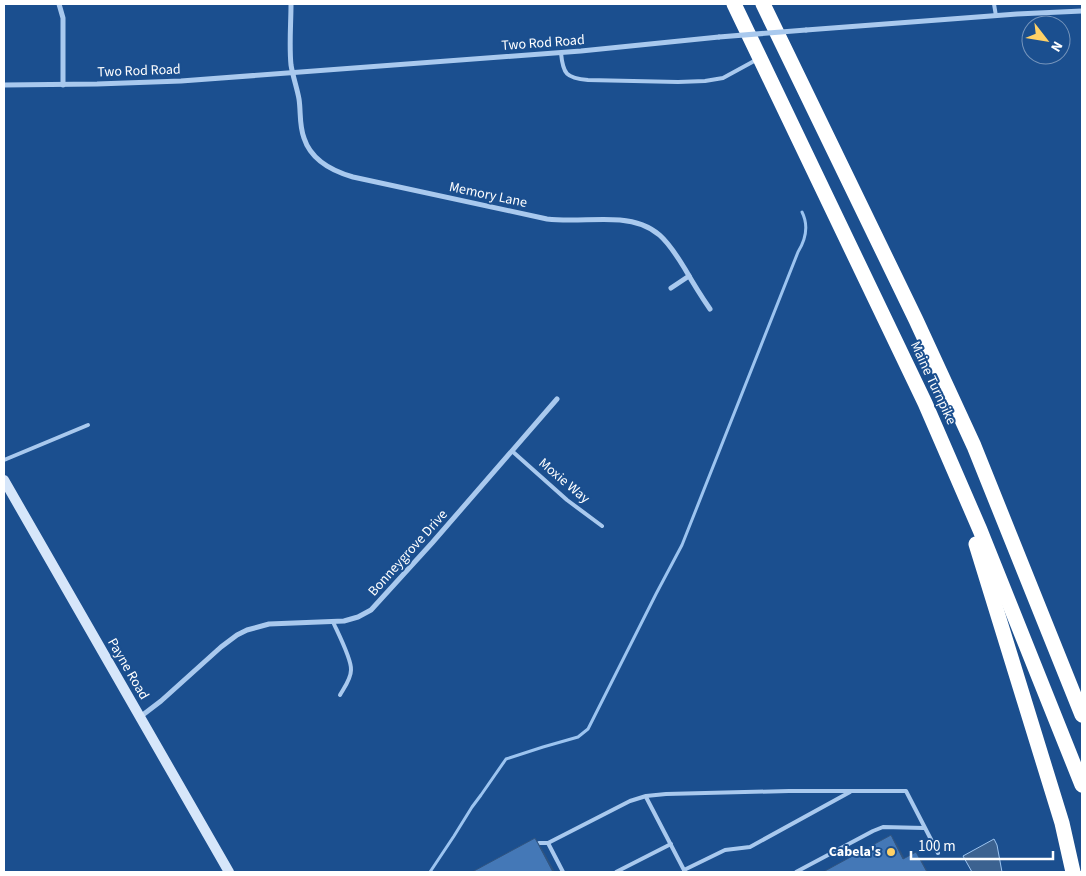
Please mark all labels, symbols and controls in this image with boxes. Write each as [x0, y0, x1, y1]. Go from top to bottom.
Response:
north arrow [1021, 15, 1071, 65]
street label: Two Rod Road [501, 30, 585, 56]
text: N [1045, 37, 1067, 55]
street label: Two Rod Road [97, 60, 181, 82]
street label: Memory Lane [447, 177, 529, 213]
street label: Maine Turnpike [905, 338, 961, 428]
street label: Moxie Way [534, 454, 594, 509]
street label: Bonneygrove Drive [364, 505, 452, 601]
street label: Payne Road [102, 634, 154, 704]
scale bar [911, 828, 1054, 860]
text: 100 m [918, 836, 956, 857]
place label: Cabela's [829, 842, 881, 862]
marker: Cabela's [885, 846, 897, 858]

